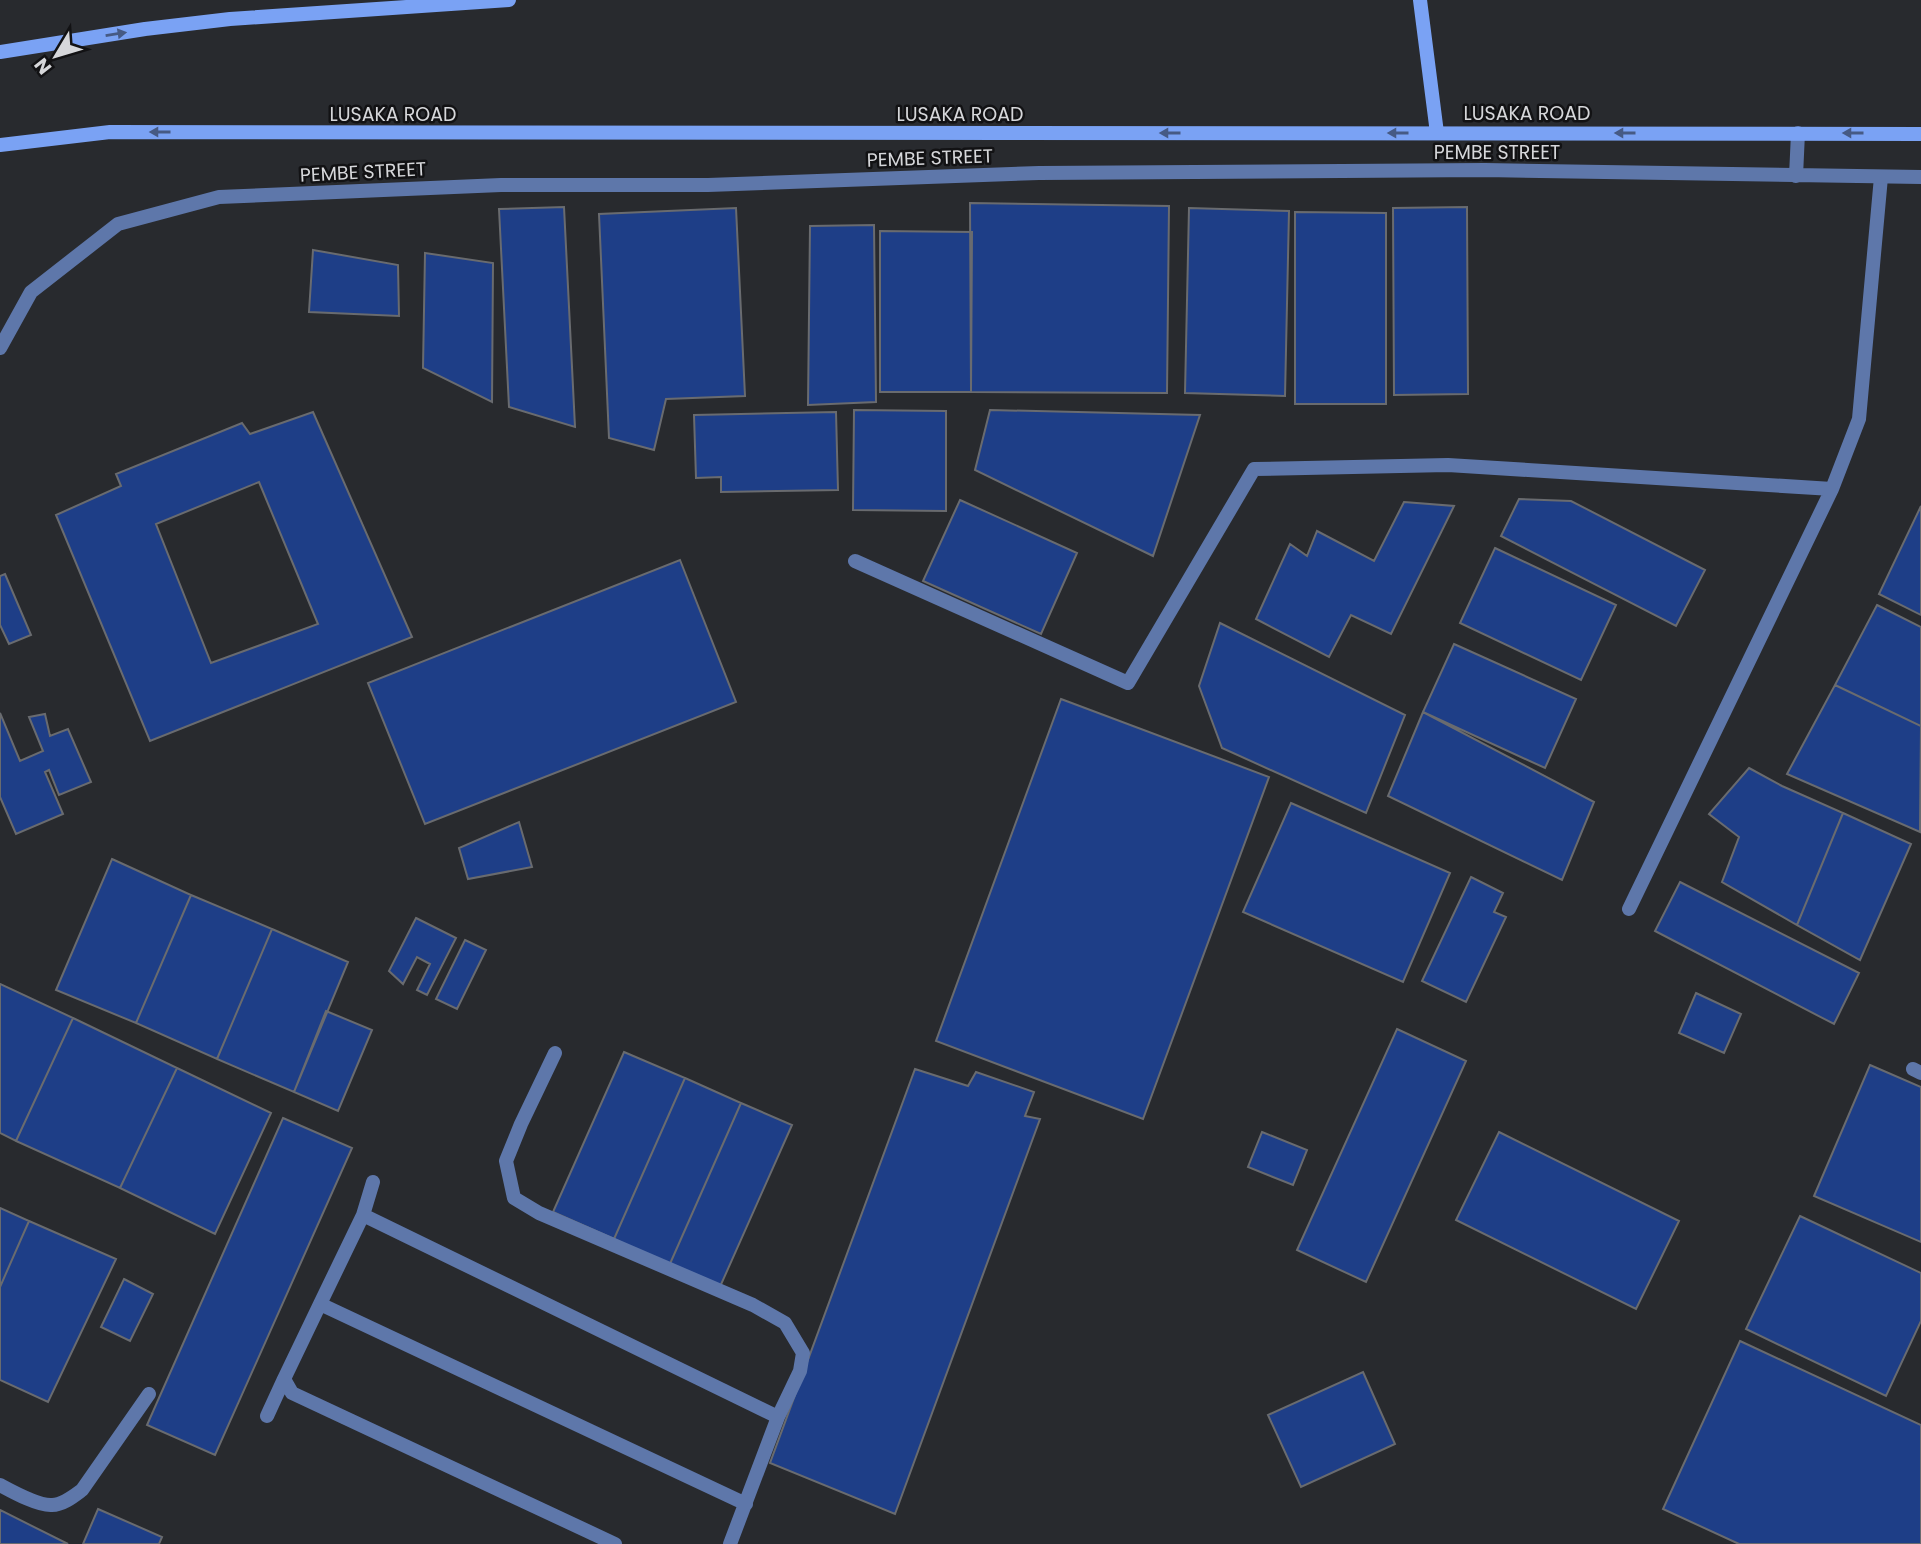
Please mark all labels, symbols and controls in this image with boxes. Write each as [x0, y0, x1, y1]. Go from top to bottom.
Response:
north arrow [21, 21, 91, 91]
one-way arrow [105, 28, 127, 39]
text: N [28, 52, 58, 80]
street label: LUSAKA ROAD [1464, 100, 1590, 127]
street label: LUSAKA ROAD [330, 101, 456, 128]
street label: LUSAKA ROAD [897, 101, 1023, 128]
one-way arrow [149, 126, 171, 138]
one-way arrow [1159, 127, 1181, 139]
one-way arrow [1387, 127, 1409, 139]
one-way arrow [1614, 127, 1636, 139]
one-way arrow [1842, 128, 1864, 139]
street label: PEMBE STREET [1434, 139, 1560, 166]
street label: PEMBE STREET [866, 142, 994, 174]
street label: PEMBE STREET [299, 155, 427, 189]

